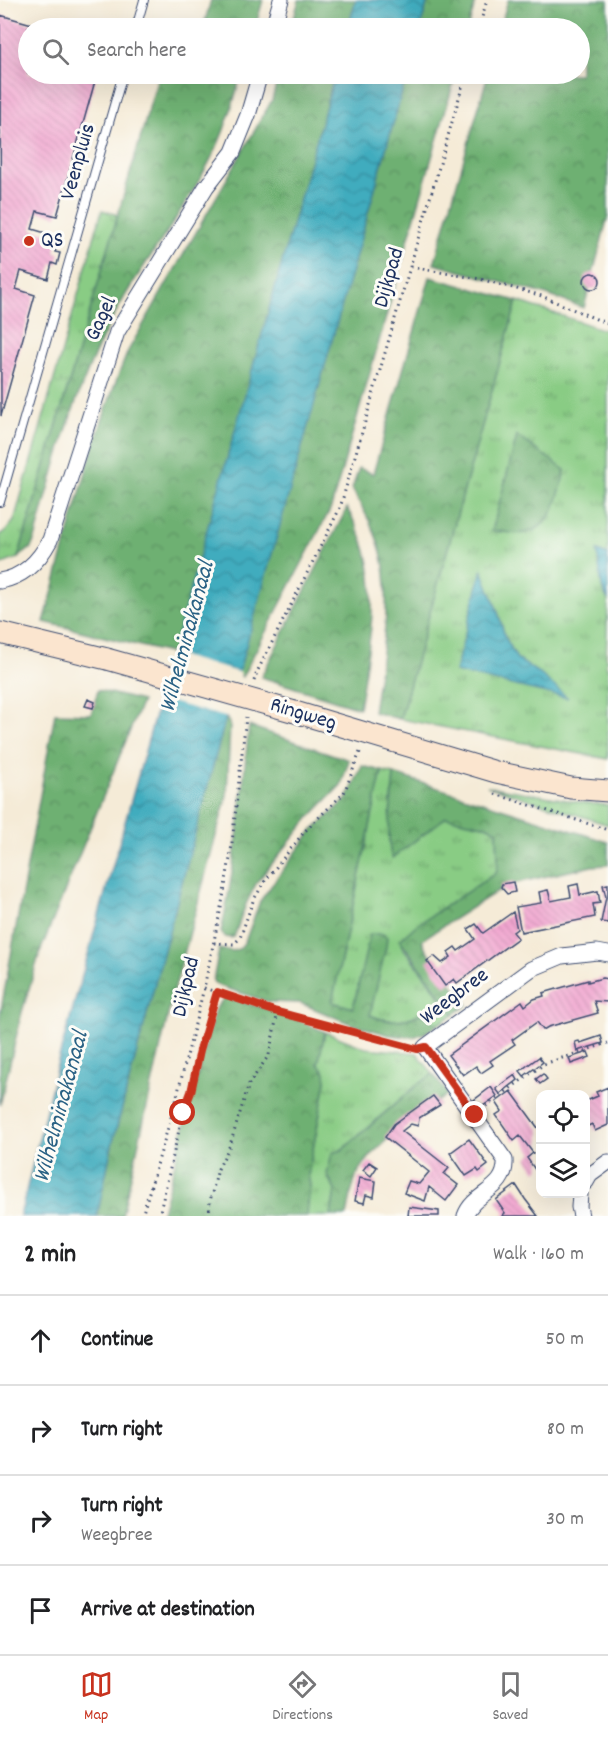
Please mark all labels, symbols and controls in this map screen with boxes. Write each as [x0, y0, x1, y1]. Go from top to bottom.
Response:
search box [18, 18, 590, 84]
icon: search [39, 35, 72, 68]
text: Search here [87, 36, 186, 67]
street label: Veenpluis [53, 120, 105, 204]
place label: QS [41, 226, 64, 257]
marker: QS [22, 234, 36, 248]
street label: Dijkpad [367, 244, 413, 312]
street label: Gagel [78, 292, 126, 346]
water label: Wilhelminakanaal [152, 556, 225, 716]
street label: Ringweg [266, 690, 340, 740]
street label: Dijkpad [165, 954, 209, 1020]
street label: Weegbree [414, 961, 496, 1033]
water label: Wilhelminakanaal [26, 1026, 99, 1186]
map controls [536, 1090, 590, 1198]
button: locate [536, 1090, 590, 1144]
route start [169, 1099, 195, 1125]
route end [461, 1101, 487, 1127]
button: layers [536, 1144, 590, 1198]
text: 2 min [24, 1237, 76, 1274]
text: Walk · 160 m [493, 1241, 584, 1269]
icon: ahead [24, 1324, 57, 1357]
text: Continue [81, 1325, 153, 1356]
text: 50 m [546, 1326, 584, 1354]
icon: right [24, 1414, 57, 1447]
text: Turn right [81, 1415, 163, 1446]
text: 80 m [547, 1416, 584, 1444]
text: Turn right [81, 1491, 163, 1522]
icon: right [24, 1504, 57, 1537]
text: 30 m [546, 1506, 584, 1534]
text: Weegbree [81, 1522, 153, 1550]
icon: arrive [24, 1594, 57, 1627]
text: Arrive at destination [81, 1595, 255, 1626]
tab: Map [80, 1668, 113, 1727]
tab: Directions [272, 1668, 333, 1727]
tab: Saved [492, 1668, 528, 1727]

